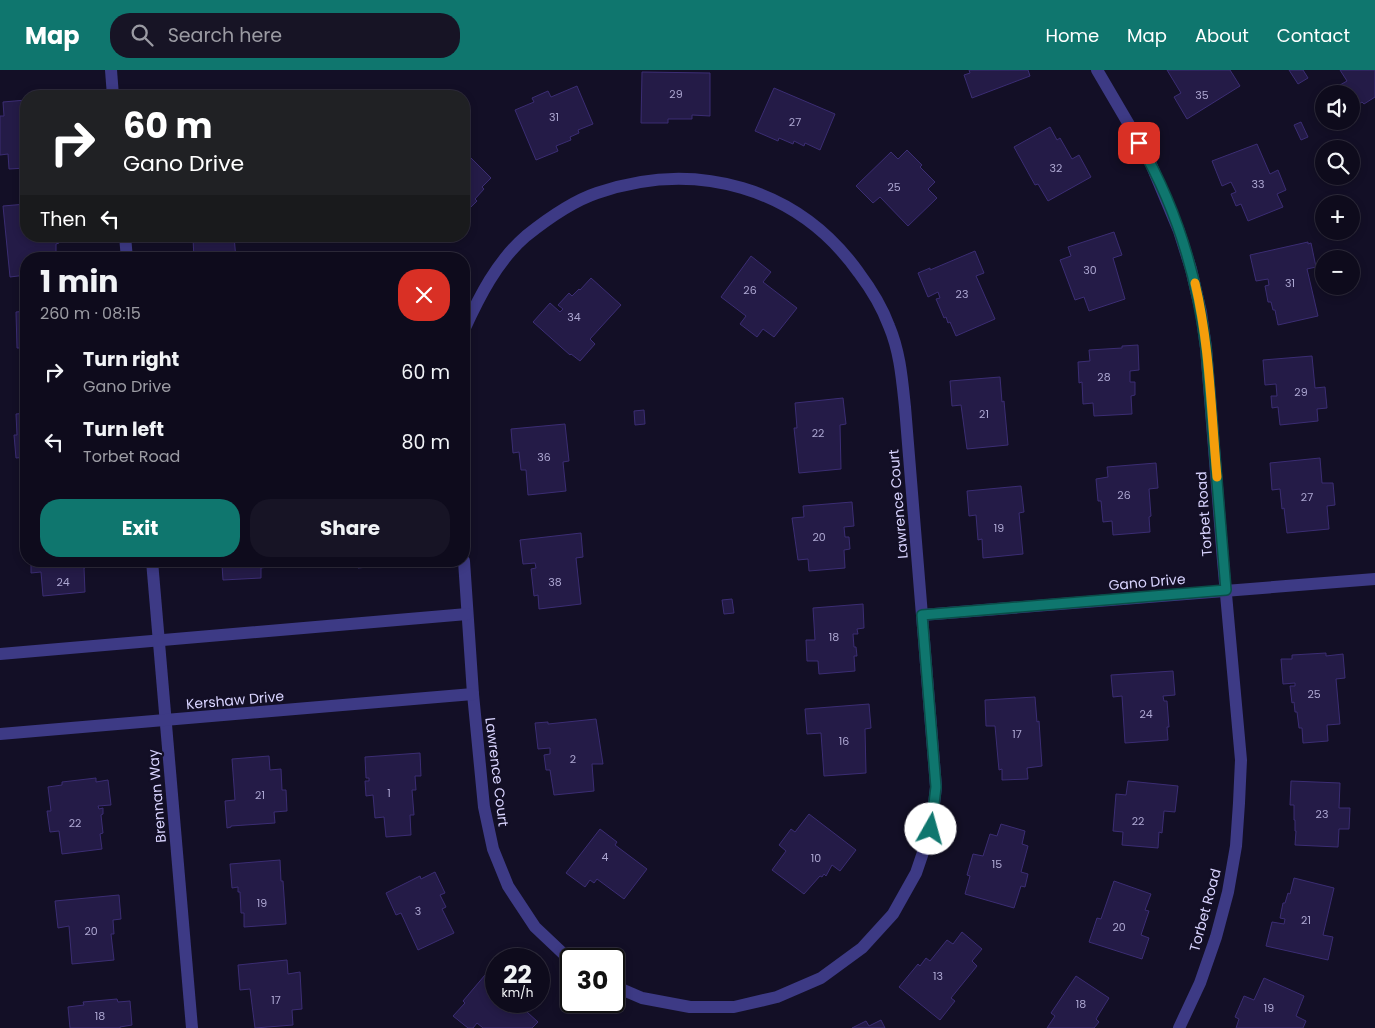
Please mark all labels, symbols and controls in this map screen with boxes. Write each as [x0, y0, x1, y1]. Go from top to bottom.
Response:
search box [110, 13, 460, 58]
text: Map [25, 19, 80, 52]
icon: search [128, 21, 156, 49]
text: Search here [168, 22, 282, 49]
text: Home [1045, 23, 1099, 48]
text: Map [1127, 23, 1167, 48]
text: About [1195, 23, 1249, 48]
text: Contact [1277, 23, 1350, 48]
map controls [1315, 85, 1360, 295]
button: sound [1315, 85, 1360, 130]
house number: 29 [669, 86, 683, 102]
house number: 35 [1195, 87, 1209, 103]
text: 60 m [123, 101, 213, 150]
house number: 31 [549, 109, 559, 125]
icon: right [40, 110, 105, 175]
house number: 27 [789, 114, 801, 130]
pin [1118, 122, 1160, 164]
icon: arrive [1125, 129, 1153, 157]
button: search [1315, 140, 1360, 185]
text: Gano Drive [123, 148, 244, 179]
house number: 32 [1050, 160, 1062, 176]
house number: 33 [1252, 176, 1264, 192]
house number: 25 [887, 179, 901, 195]
button: + [1315, 195, 1360, 240]
icon: left [96, 205, 124, 233]
text: Then [40, 206, 86, 233]
button: − [1315, 250, 1360, 295]
text: 1 min [40, 260, 118, 303]
house number: 30 [1083, 262, 1097, 278]
button: close [398, 269, 450, 321]
house number: 31 [1285, 275, 1295, 291]
house number: 26 [743, 282, 757, 298]
house number: 23 [956, 286, 968, 302]
text: 260 m · 08:15 [40, 302, 141, 325]
house number: 34 [567, 309, 581, 325]
text: Turn right [83, 346, 179, 373]
icon: right [40, 358, 68, 386]
text: 60 m [401, 359, 450, 386]
house number: 28 [1097, 369, 1111, 385]
text: Gano Drive [83, 375, 171, 398]
house number: 29 [1294, 384, 1308, 400]
house number: 21 [979, 406, 989, 422]
text: Turn left [83, 416, 164, 443]
house number: 22 [812, 425, 824, 441]
icon: left [40, 428, 68, 456]
text: 80 m [401, 429, 450, 456]
text: Torbet Road [83, 445, 180, 468]
street label: Lawrence Court [883, 448, 913, 560]
house number: 36 [537, 449, 551, 465]
street label: Torbet Road [1191, 471, 1217, 557]
house number: 26 [1117, 487, 1131, 503]
house number: 27 [1301, 489, 1313, 505]
button: Exit [40, 499, 240, 557]
button: Share [250, 499, 450, 557]
house number: 19 [994, 520, 1004, 536]
house number: 20 [812, 529, 826, 545]
street label: Gano Drive [1108, 569, 1187, 595]
house number: 24 [56, 574, 70, 590]
house number: 38 [548, 574, 562, 590]
house number: 18 [829, 629, 839, 645]
street label: Kershaw Drive [185, 686, 285, 714]
house number: 25 [1307, 686, 1321, 702]
house number: 24 [1139, 706, 1153, 722]
street label: Lawrence Court [480, 716, 514, 828]
house number: 17 [1012, 726, 1022, 742]
house number: 16 [839, 733, 849, 749]
street label: Brennan Way [143, 748, 171, 843]
house number: 2 [570, 751, 576, 767]
house number: 1 [387, 785, 391, 801]
house number: 21 [255, 787, 265, 803]
position arrow [904, 802, 956, 854]
house number: 23 [1316, 806, 1328, 822]
house number: 22 [1132, 813, 1144, 829]
house number: 22 [69, 815, 81, 831]
house number: 4 [602, 849, 609, 865]
house number: 10 [811, 850, 821, 866]
house number: 15 [992, 856, 1002, 872]
street label: Torbet Road [1184, 866, 1226, 954]
house number: 19 [257, 895, 267, 911]
house number: 3 [415, 903, 421, 919]
house number: 21 [1301, 912, 1311, 928]
house number: 20 [1112, 919, 1126, 935]
house number: 20 [84, 923, 98, 939]
speed limit sign: 30 [560, 948, 625, 1013]
text: 22 [503, 957, 532, 992]
house number: 13 [933, 968, 943, 984]
text: km/h [502, 984, 533, 1001]
house number: 17 [271, 992, 281, 1008]
house number: 18 [1076, 996, 1086, 1012]
house number: 19 [1264, 1000, 1274, 1016]
house number: 18 [95, 1008, 105, 1024]

